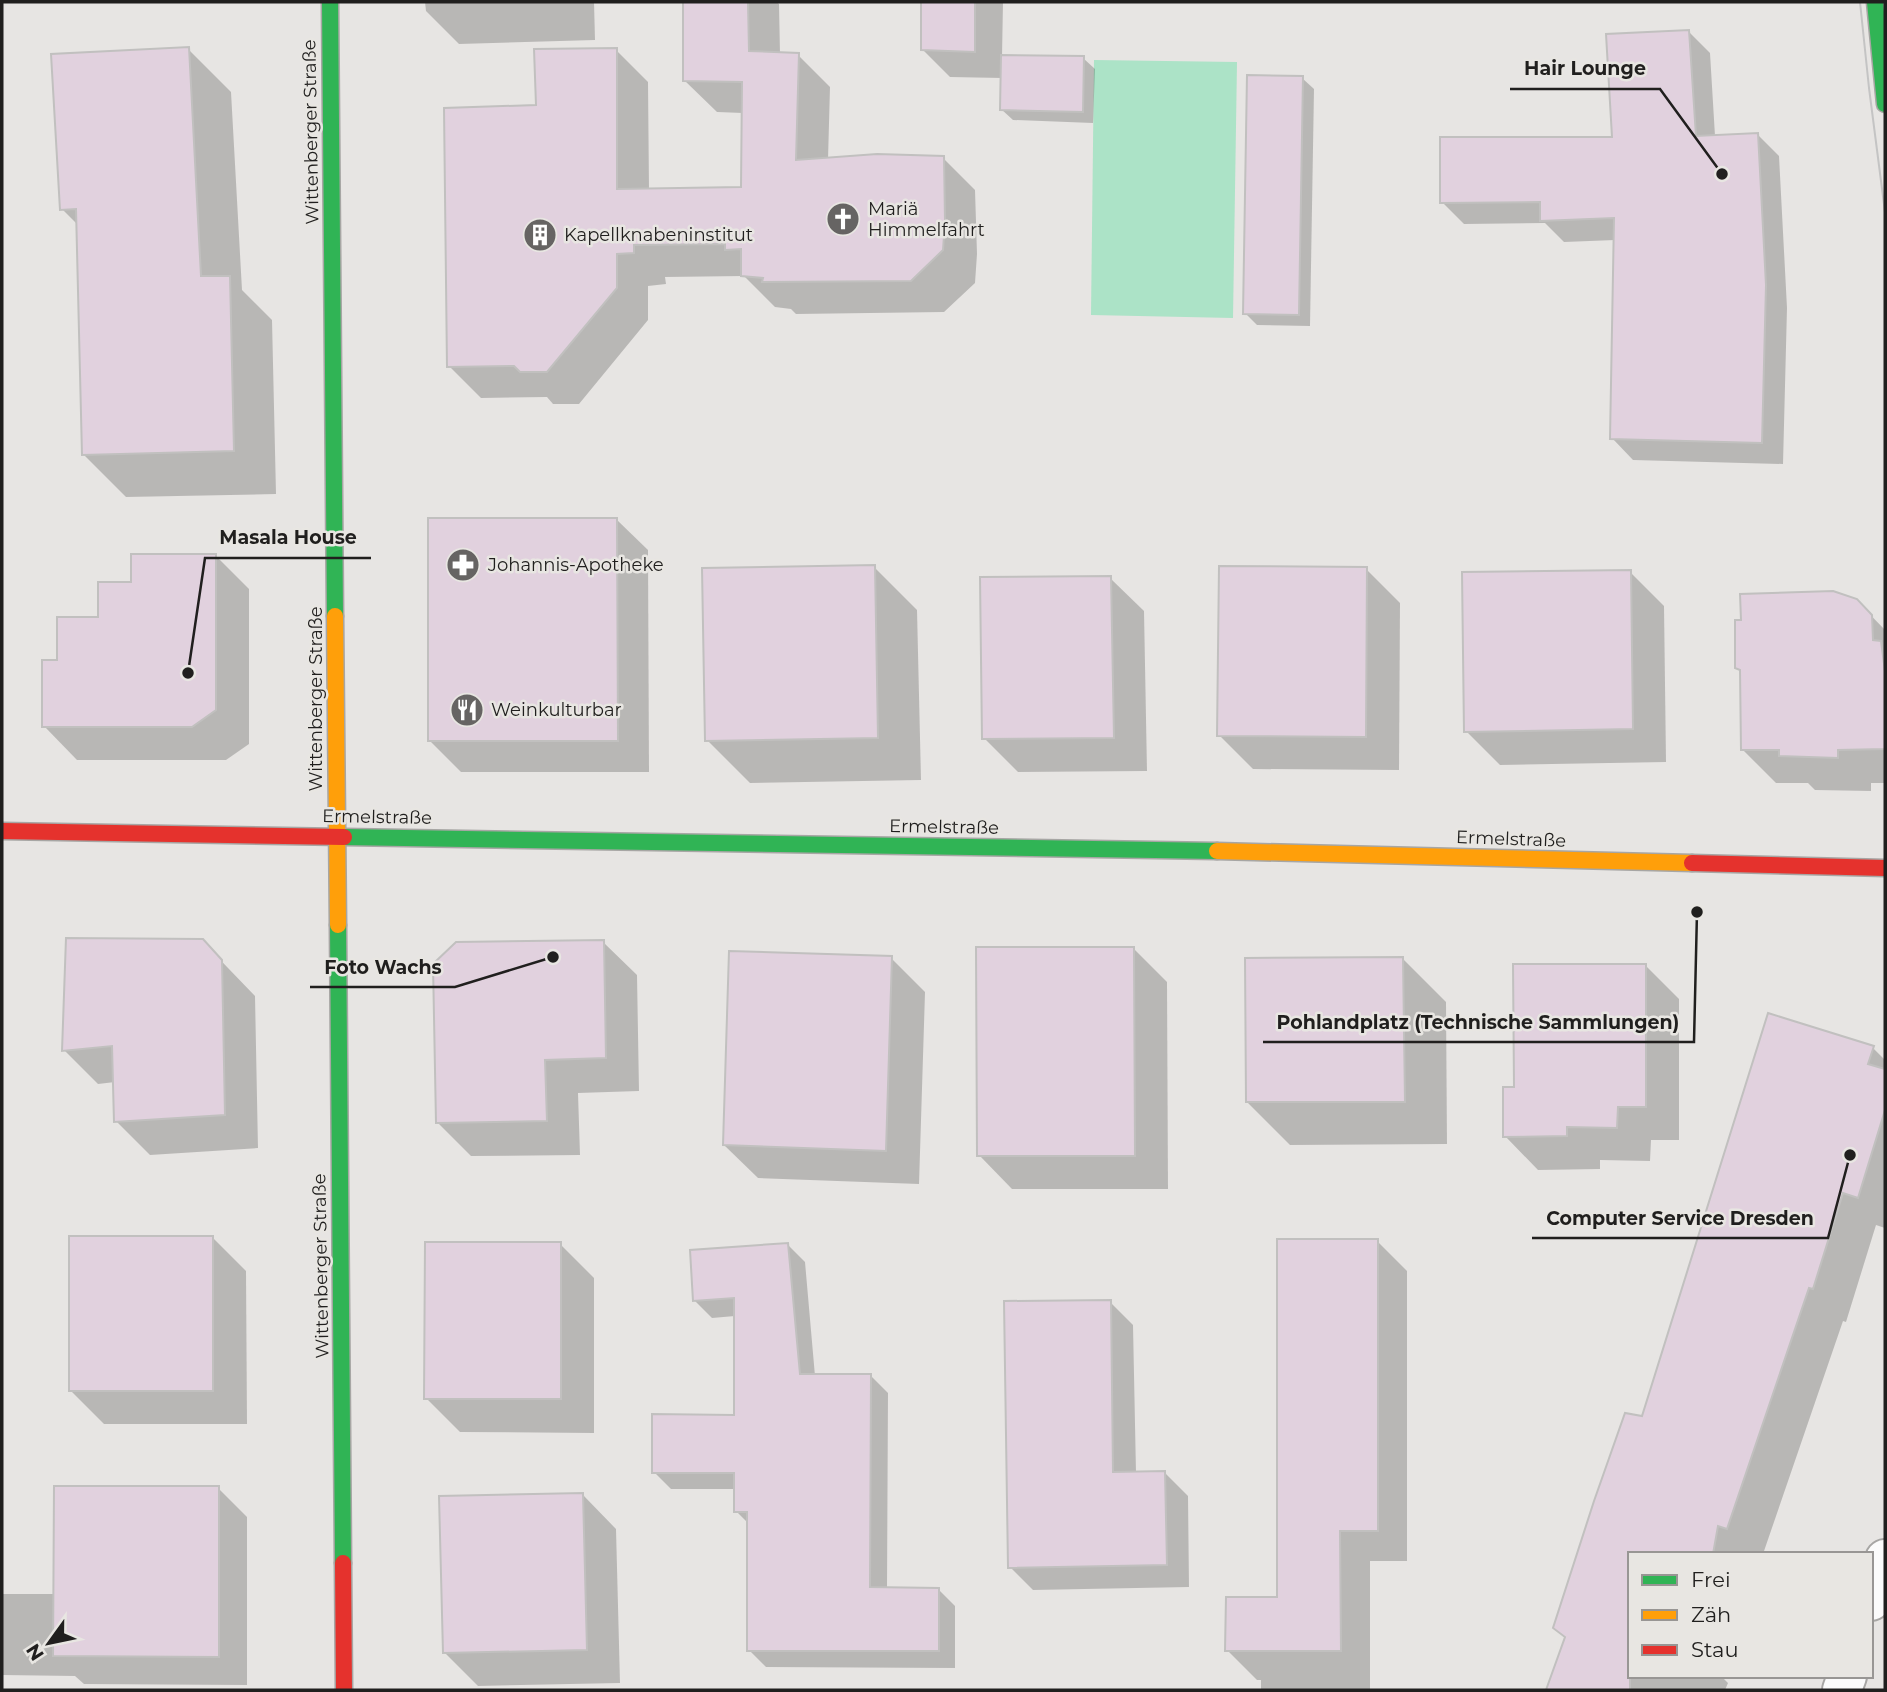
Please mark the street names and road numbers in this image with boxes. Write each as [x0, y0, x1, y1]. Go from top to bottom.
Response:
street label: Wittenberger Straße [298, 39, 324, 225]
street label: Wittenberger Straße [305, 606, 327, 792]
street label: Ermelstraße [322, 805, 432, 829]
street label: Ermelstraße [889, 815, 999, 839]
street label: Ermelstraße [1456, 826, 1566, 852]
street label: Wittenberger Straße [308, 1173, 334, 1359]

